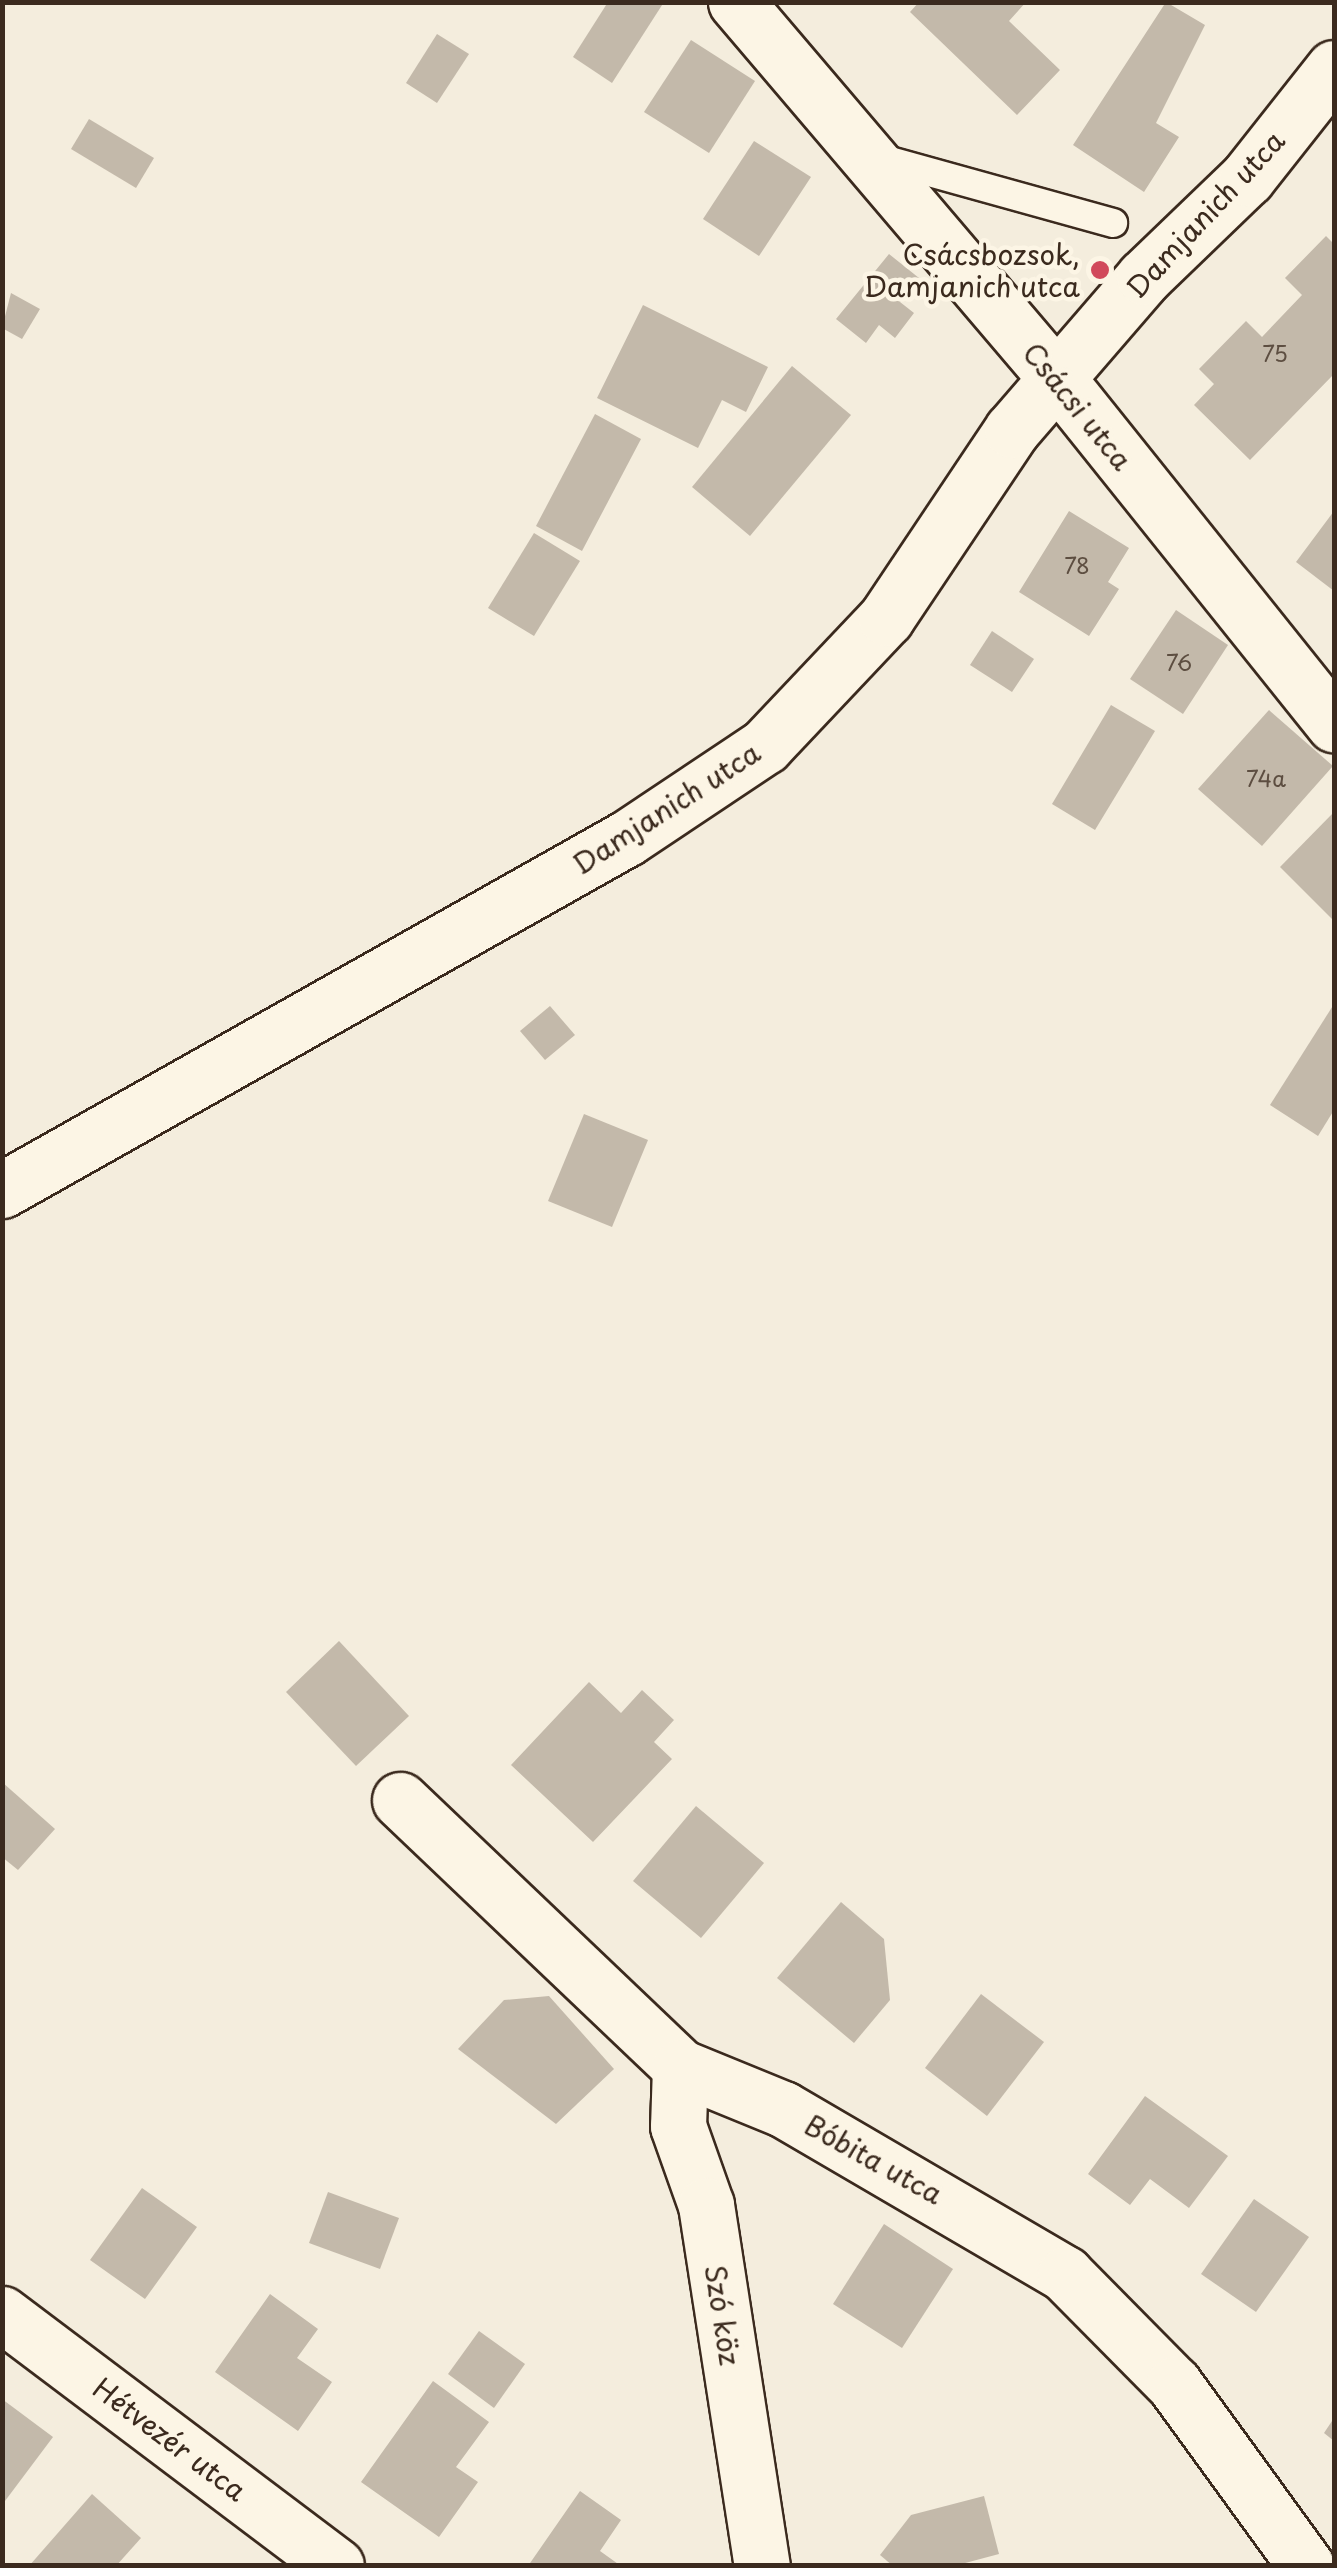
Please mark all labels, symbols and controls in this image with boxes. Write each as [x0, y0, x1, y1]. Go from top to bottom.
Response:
street label: Damjanich utca [1118, 123, 1292, 305]
place label: Csácsbozsok, Damjanich utca [862, 237, 1080, 303]
marker: Csácsbozsok, Damjanich utca [1089, 259, 1111, 281]
street label: Csácsi utca [1016, 335, 1140, 477]
house number: 75 [1262, 340, 1288, 366]
house number: 78 [1064, 552, 1090, 578]
house number: 76 [1166, 649, 1192, 675]
street label: Damjanich utca [565, 734, 767, 882]
house number: 74a [1246, 765, 1286, 791]
street label: Bóbita utca [798, 2107, 950, 2211]
street label: Szó köz [699, 2263, 747, 2367]
street label: Hétvezér utca [86, 2370, 254, 2508]

